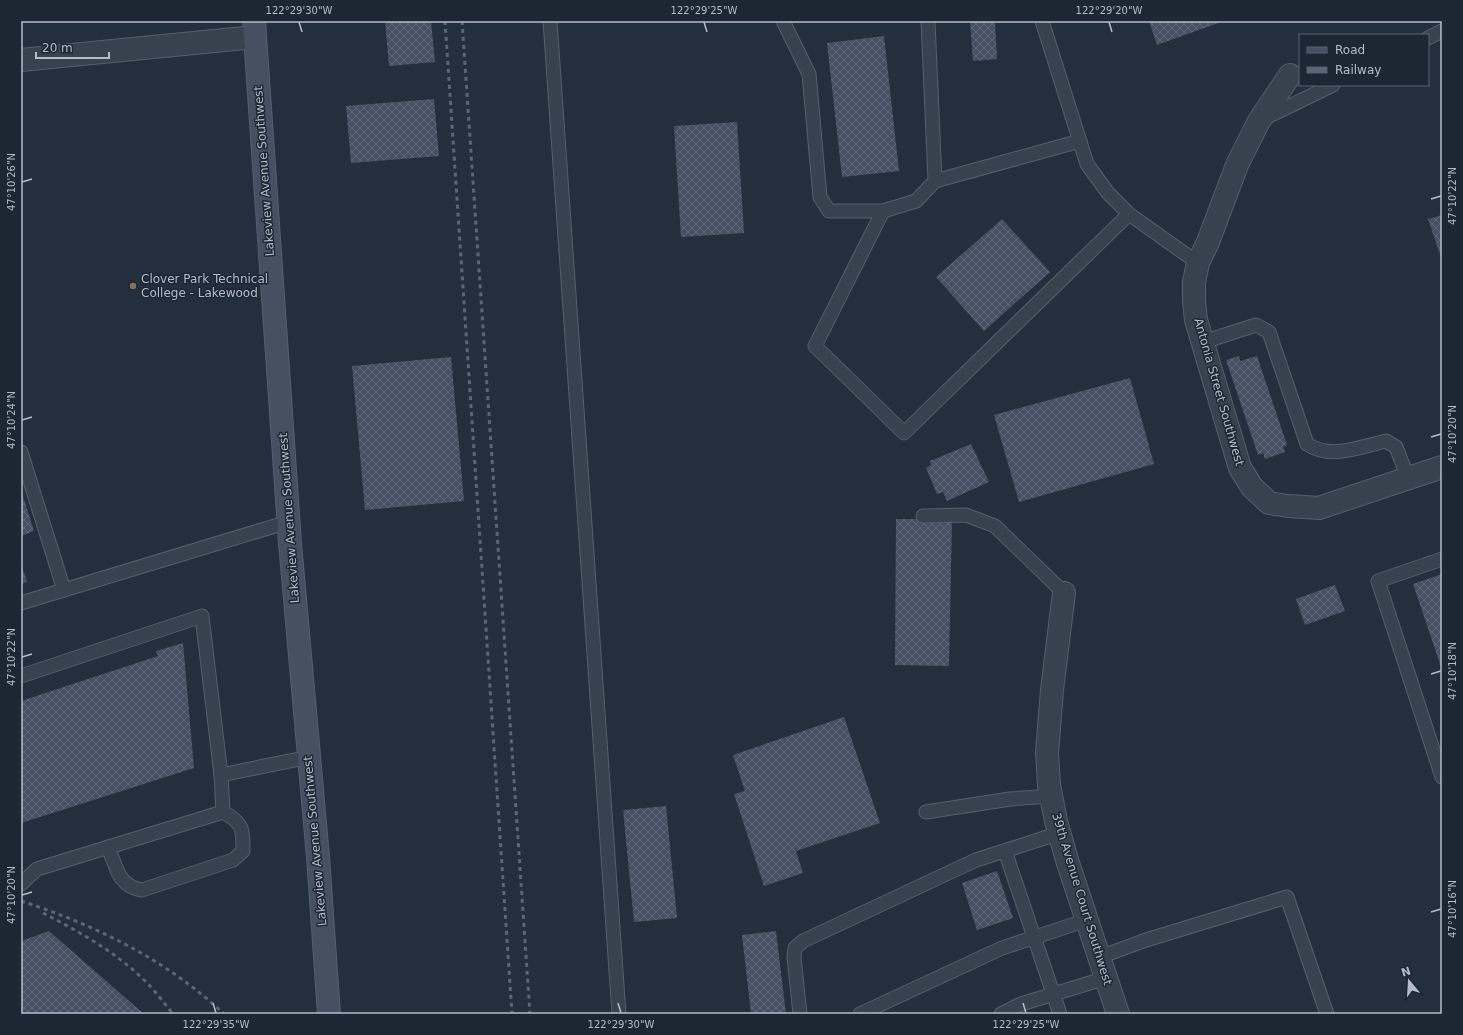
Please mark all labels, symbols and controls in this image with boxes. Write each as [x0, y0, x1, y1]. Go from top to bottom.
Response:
text: 122°29'30"W [266, 5, 332, 16]
text: 122°29'25"W [671, 5, 737, 16]
text: 122°29'20"W [1076, 5, 1142, 16]
scale bar [36, 34, 109, 60]
legend [1299, 34, 1429, 86]
text: 20 m [42, 41, 73, 55]
text: Road [1335, 43, 1365, 57]
text: Railway [1335, 63, 1381, 77]
street label: Lakeview Avenue Southwest [251, 85, 277, 257]
text: 47°10'26"N [6, 153, 17, 211]
text: 47°10'22"N [1447, 167, 1458, 225]
place label: Clover Park Technical College - Lakewood [141, 272, 268, 300]
marker: Clover Park Technical College - Lakewood [128, 281, 138, 291]
street label: Antonia Street Southwest [1191, 316, 1247, 468]
text: 47°10'24"N [6, 391, 17, 449]
text: 47°10'20"N [1447, 405, 1458, 463]
street label: Lakeview Avenue Southwest [276, 432, 302, 604]
text: 47°10'22"N [6, 628, 17, 686]
text: 47°10'18"N [1447, 642, 1458, 700]
street label: Lakeview Avenue Southwest [301, 755, 329, 927]
street label: 39th Avenue Court Southwest [1049, 811, 1115, 987]
text: 47°10'20"N [6, 866, 17, 924]
text: 47°10'16"N [1447, 880, 1458, 938]
north arrow [1389, 961, 1429, 1001]
text: N [1400, 964, 1412, 980]
text: 122°29'35"W [183, 1019, 249, 1030]
text: 122°29'30"W [588, 1019, 654, 1030]
text: 122°29'25"W [993, 1019, 1059, 1030]

